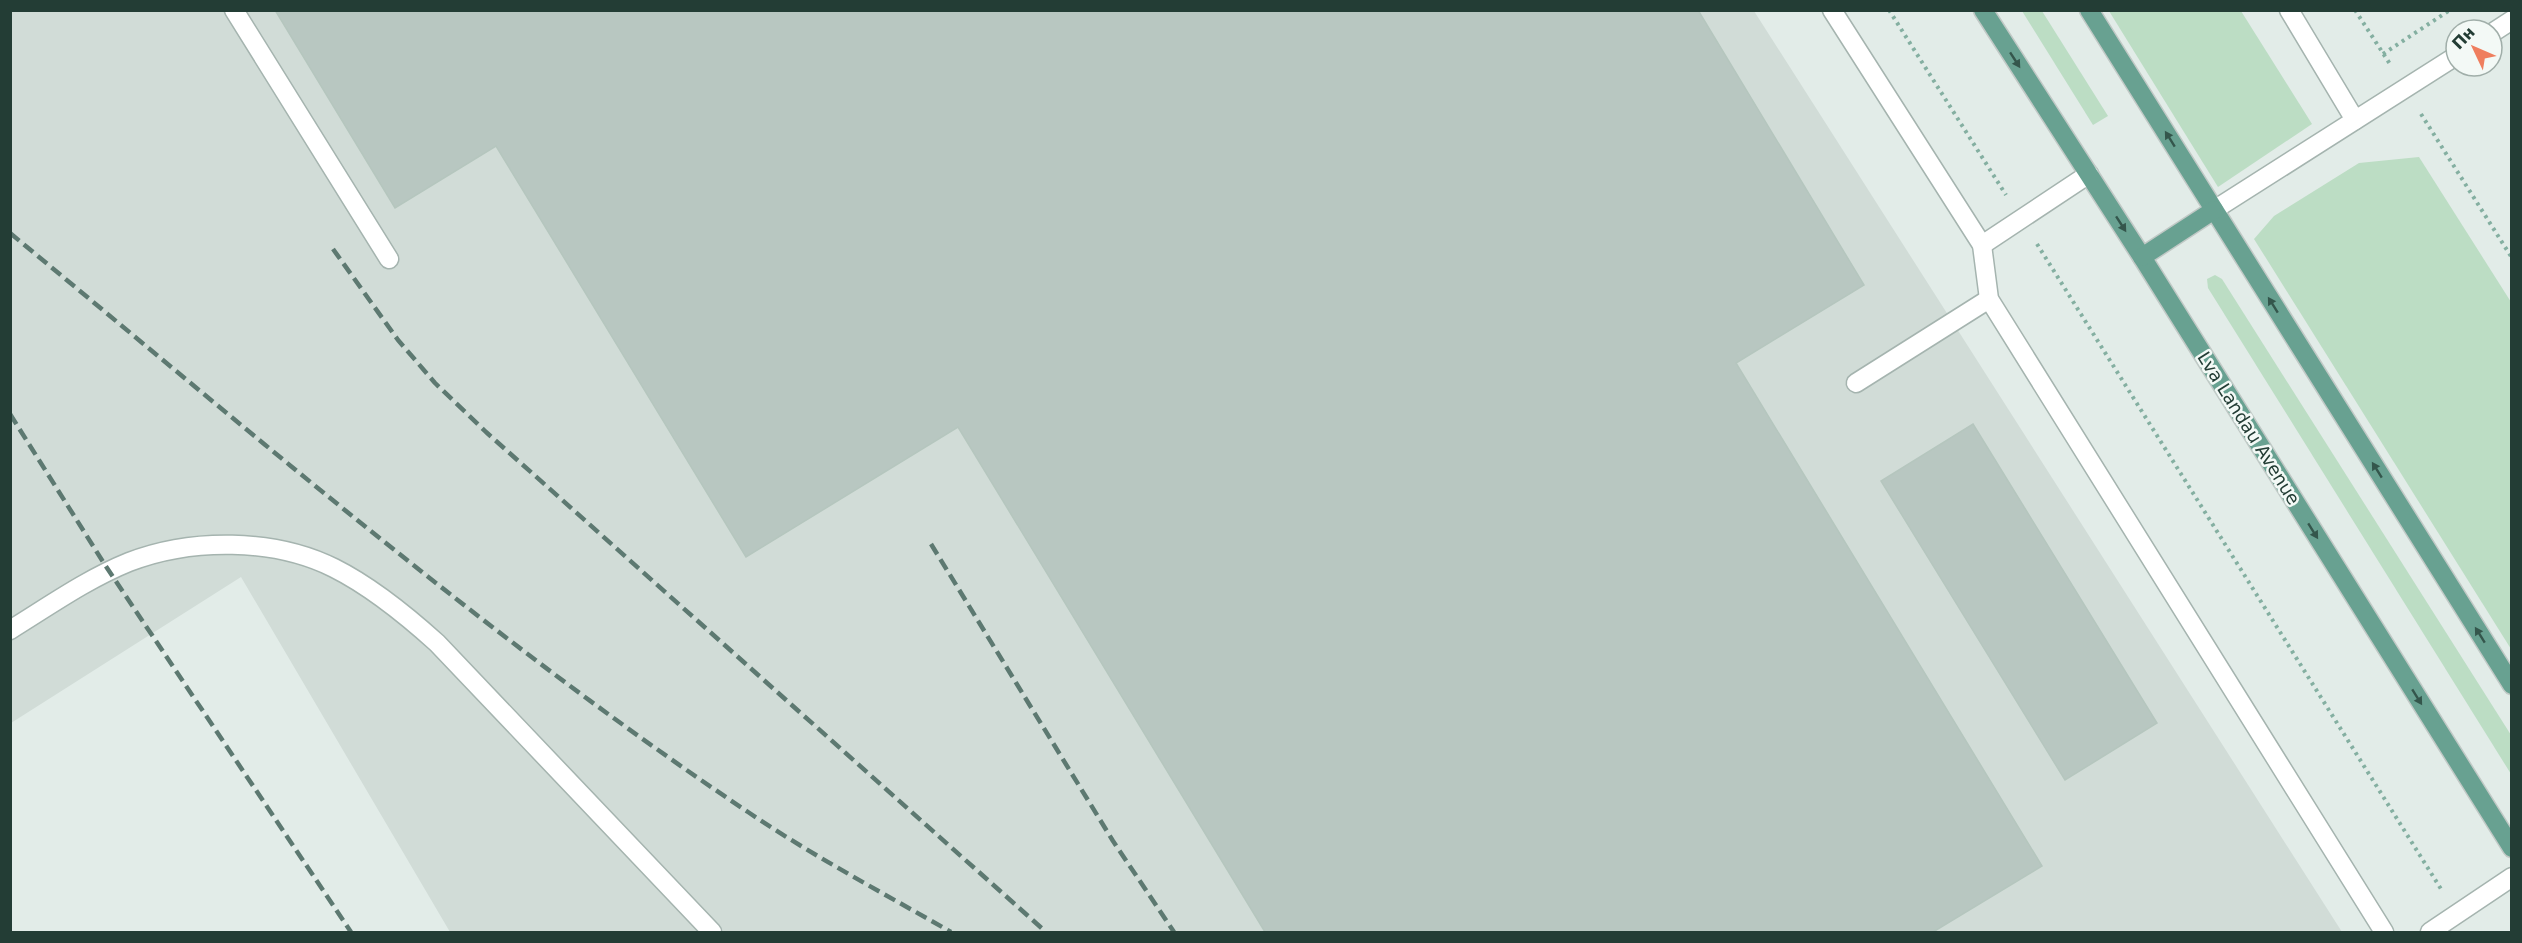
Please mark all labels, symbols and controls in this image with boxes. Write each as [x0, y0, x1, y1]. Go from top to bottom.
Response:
north arrow [2444, 18, 2504, 78]
text: Пн [2448, 23, 2479, 53]
one-way arrow [2009, 52, 2020, 68]
one-way arrow [2164, 131, 2175, 147]
one-way arrow [2115, 215, 2126, 232]
one-way arrow [2268, 297, 2279, 313]
street label: Lva Landau Avenue [2193, 348, 2305, 508]
one-way arrow [2371, 462, 2382, 478]
one-way arrow [2308, 523, 2319, 539]
one-way arrow [2475, 627, 2486, 643]
one-way arrow [2411, 688, 2422, 705]

